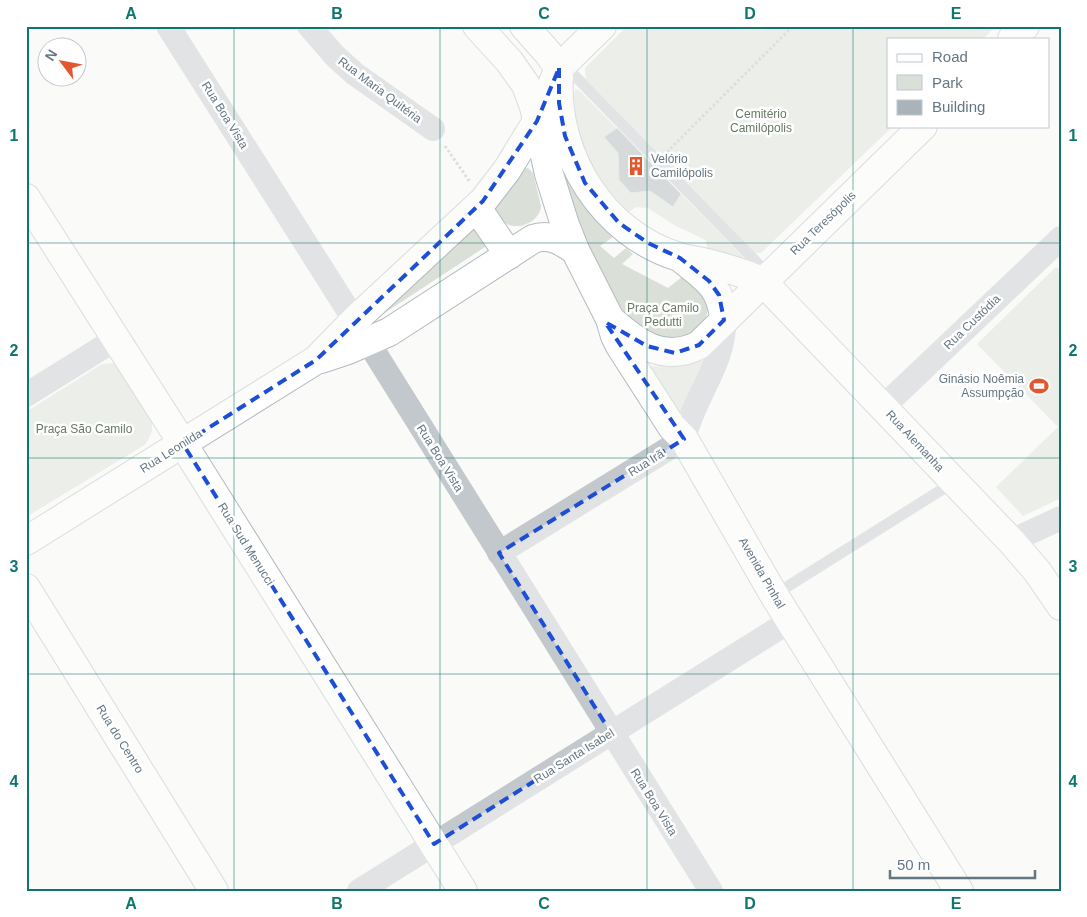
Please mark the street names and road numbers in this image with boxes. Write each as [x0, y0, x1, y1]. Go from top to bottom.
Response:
street label: Rua Maria Quitéria [336, 54, 425, 126]
street label: Rua Boa Vista [199, 79, 251, 151]
street label: Rua Teresópolis [787, 188, 859, 258]
street label: Rua Custódia [941, 291, 1003, 352]
street label: Rua Alemanha [883, 407, 947, 475]
street label: Rua Boa Vista [414, 422, 466, 494]
street label: Rua Leonilda [137, 426, 205, 476]
street label: Rua Irã [626, 446, 667, 479]
street label: Rua Sud Menucci [215, 500, 277, 588]
street label: Avenida Pinhal [736, 535, 788, 611]
street label: Rua do Centro [93, 702, 147, 776]
street label: Rua Santa Isabel [531, 726, 617, 786]
street label: Rua Boa Vista [628, 766, 680, 838]

